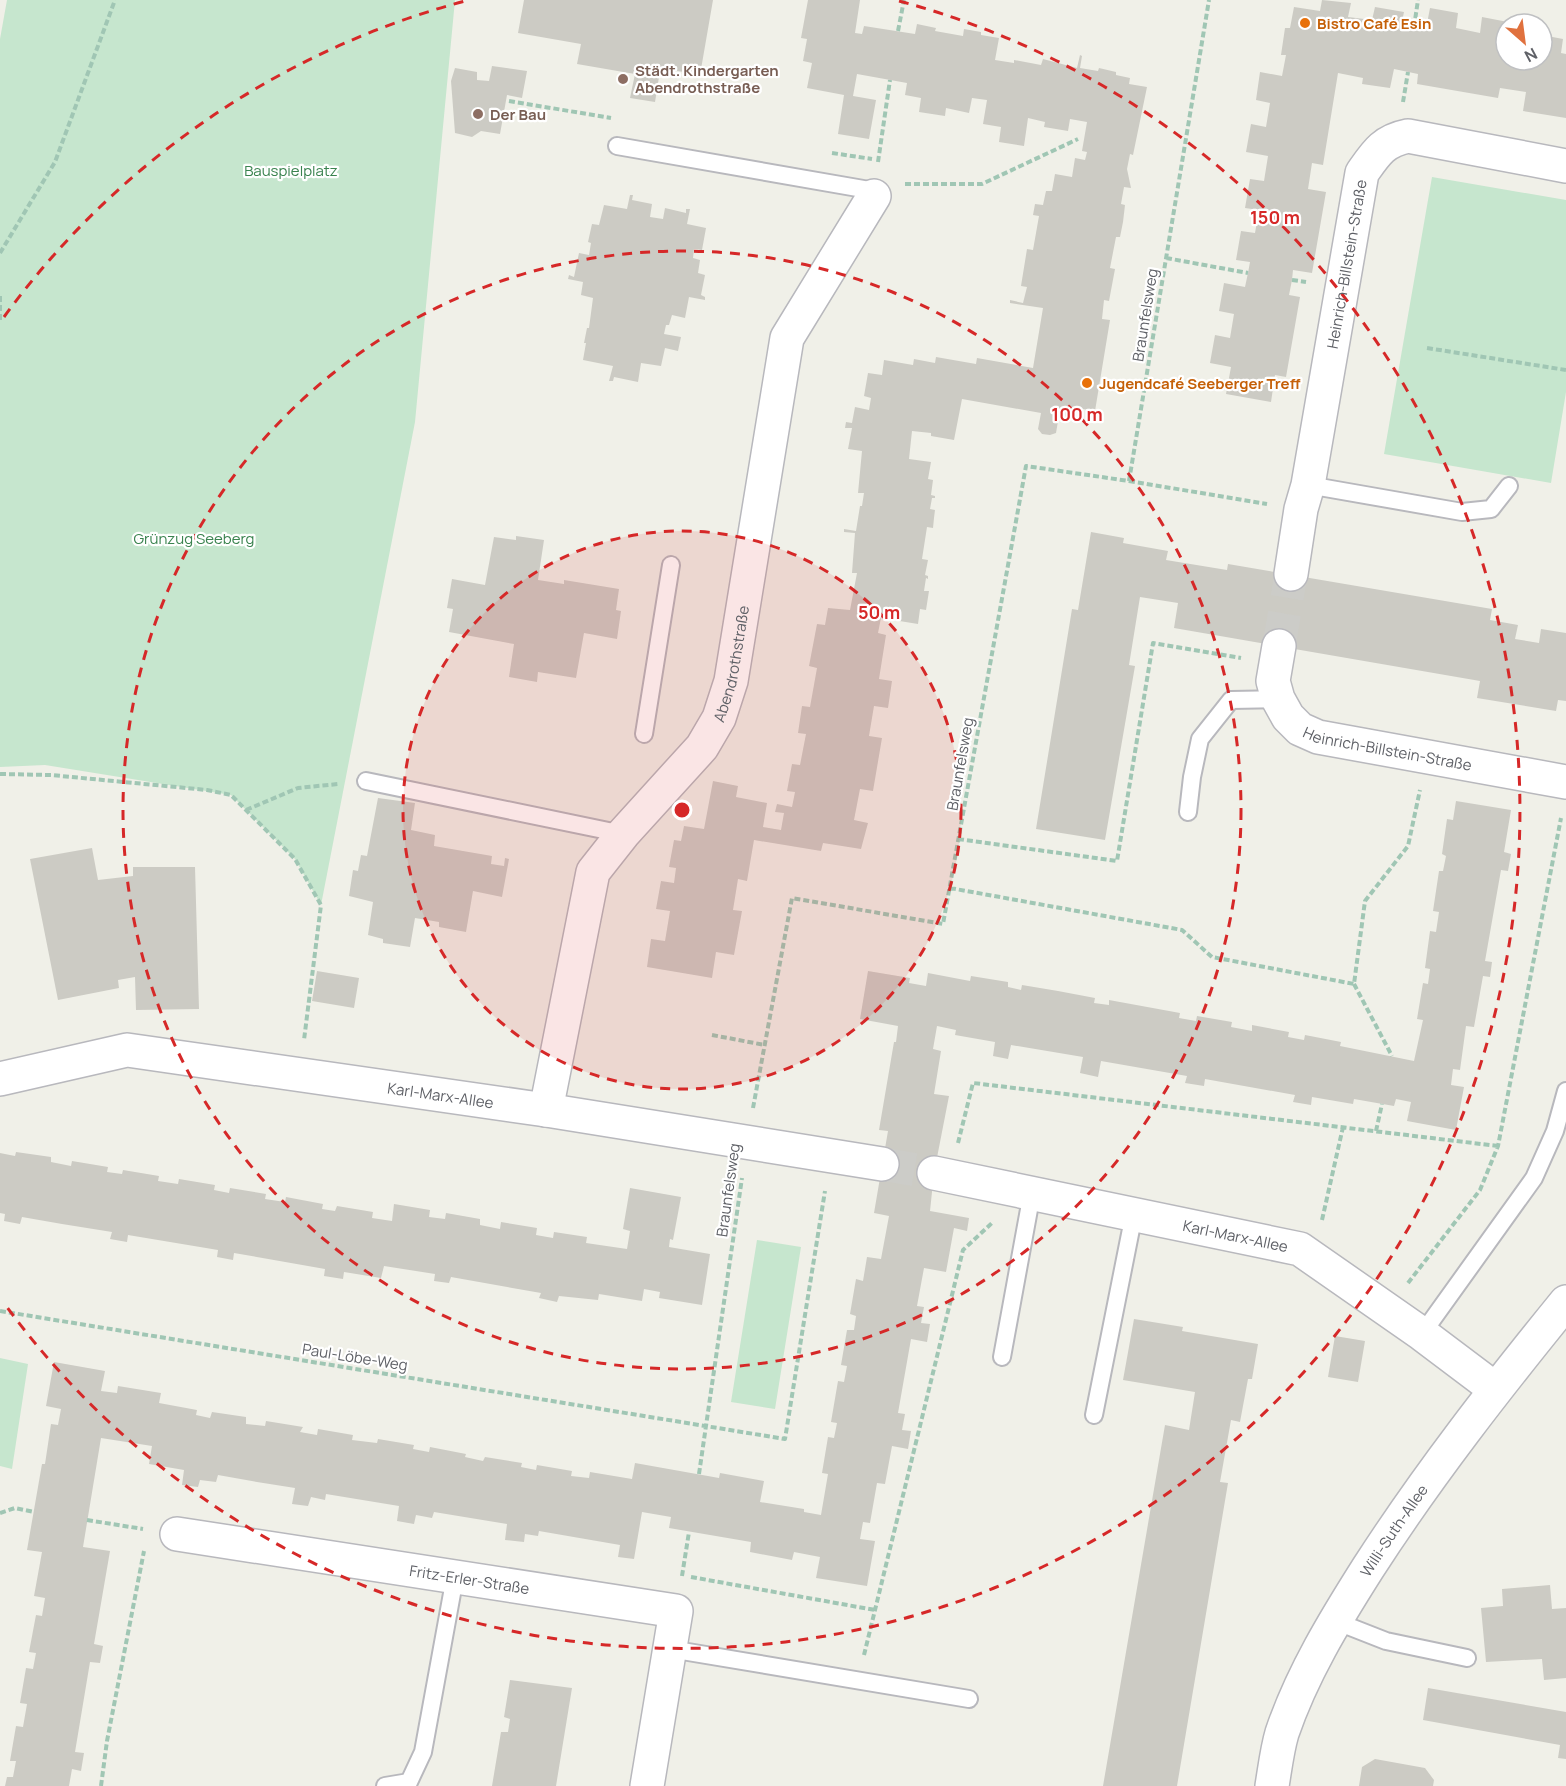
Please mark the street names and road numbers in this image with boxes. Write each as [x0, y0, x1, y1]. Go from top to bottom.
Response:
street label: Heinrich-Billstein-Straße [1321, 178, 1371, 350]
street label: Braunfelsweg [1127, 267, 1163, 363]
street label: Abendrothstraße [708, 604, 754, 725]
street label: Braunfelsweg [941, 716, 979, 812]
street label: Heinrich-Billstein-Straße [1300, 721, 1474, 775]
street label: Karl-Marx-Allee [386, 1077, 495, 1113]
street label: Braunfelsweg [711, 1142, 745, 1238]
street label: Karl-Marx-Allee [1181, 1214, 1290, 1257]
street label: Paul-Löbe-Weg [301, 1338, 409, 1376]
street label: Willi-Suth-Allee [1355, 1480, 1432, 1581]
street label: Fritz-Erler-Straße [408, 1560, 531, 1599]

